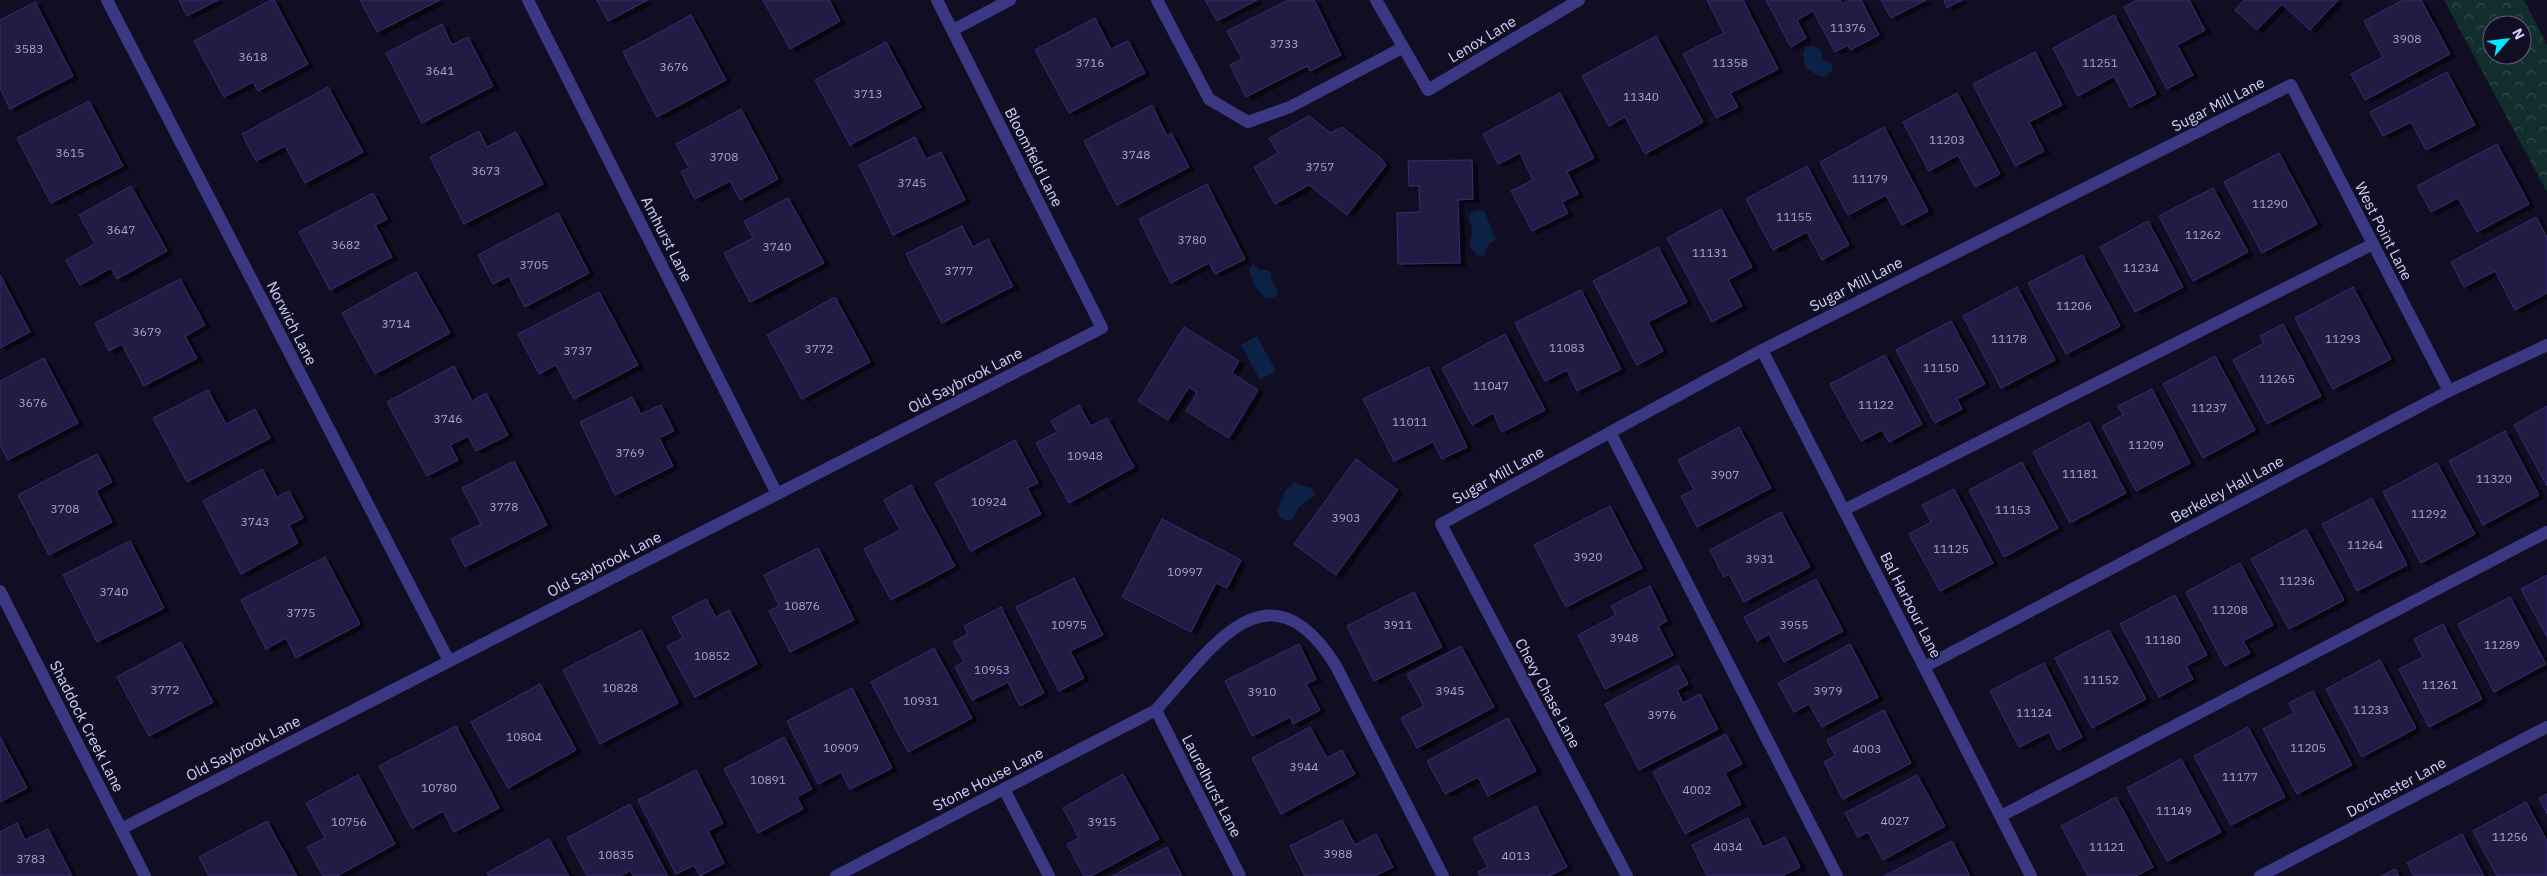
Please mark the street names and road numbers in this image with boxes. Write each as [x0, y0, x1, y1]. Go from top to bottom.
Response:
street label: Lenox Lane [1445, 11, 1519, 67]
street label: Sugar Mill Lane [2168, 72, 2268, 136]
street label: Bloomfield Lane [1001, 104, 1067, 210]
street label: West Point Lane [2351, 179, 2417, 283]
street label: Amhurst Lane [637, 193, 697, 285]
street label: Sugar Mill Lane [1806, 252, 1906, 316]
street label: Norwich Lane [263, 278, 321, 368]
street label: Old Saybrook Lane [905, 343, 1025, 417]
street label: Sugar Mill Lane [1449, 442, 1547, 508]
street label: Berkeley Hall Lane [2167, 451, 2287, 527]
street label: Old Saybrook Lane [544, 527, 664, 601]
street label: Bal Harbour Lane [1876, 549, 1946, 661]
street label: Chevy Chase Lane [1511, 635, 1585, 751]
street label: Shaddock Creek Lane [46, 657, 128, 795]
street label: Old Saybrook Lane [183, 711, 303, 785]
street label: Laurelhurst Lane [1178, 732, 1246, 840]
street label: Stone House Lane [930, 743, 1046, 815]
street label: Dorchester Lane [2343, 753, 2449, 821]

